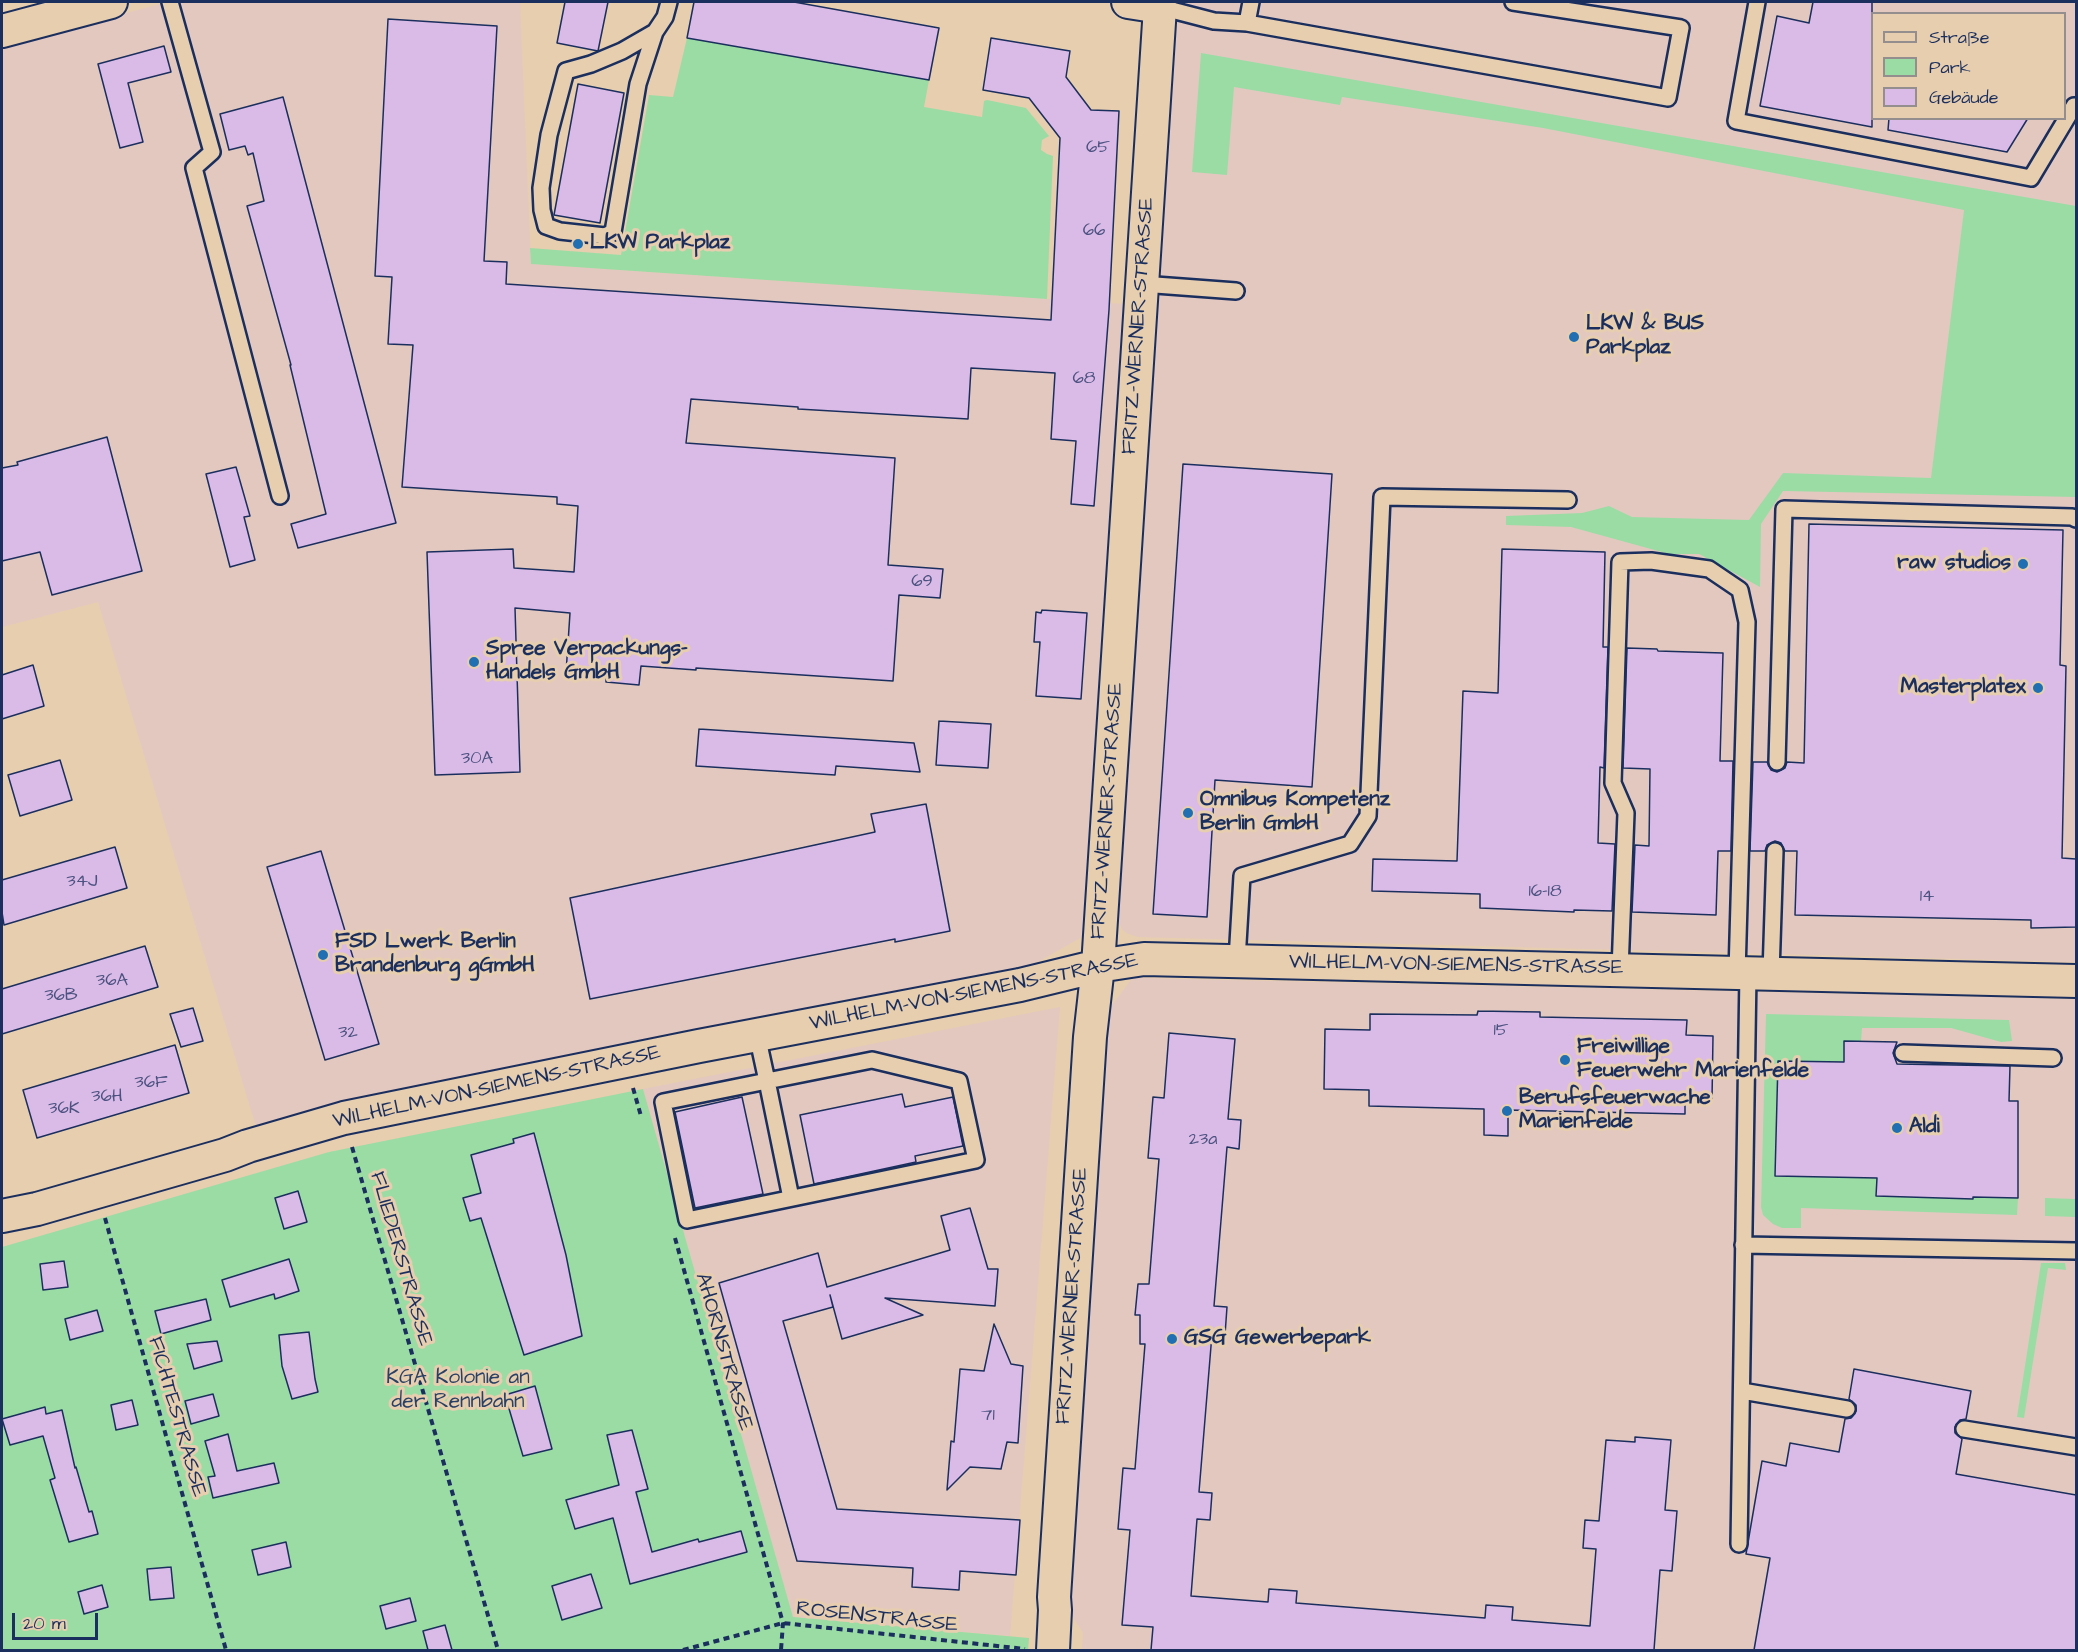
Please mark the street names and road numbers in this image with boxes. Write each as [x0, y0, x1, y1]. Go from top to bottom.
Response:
street label: FRITZ-WERNER-STRASSE [1117, 197, 1161, 455]
street label: FRITZ-WERNER-STRASSE [1086, 682, 1130, 940]
street label: WILHELM-VON-SIEMENS-STRASSE [807, 949, 1141, 1037]
street label: WILHELM-VON-SIEMENS-STRASSE [1289, 950, 1623, 982]
street label: WILHELM-VON-SIEMENS-STRASSE [331, 1041, 663, 1135]
street label: FRITZ-WERNER-STRASSE [1051, 1167, 1095, 1425]
street label: FLIEDERSTRASSE [363, 1169, 437, 1349]
street label: AHORNSTRASSE [688, 1270, 758, 1434]
street label: FICHTESTRASSE [141, 1334, 211, 1500]
street label: ROSENSTRASSE [795, 1597, 959, 1639]

